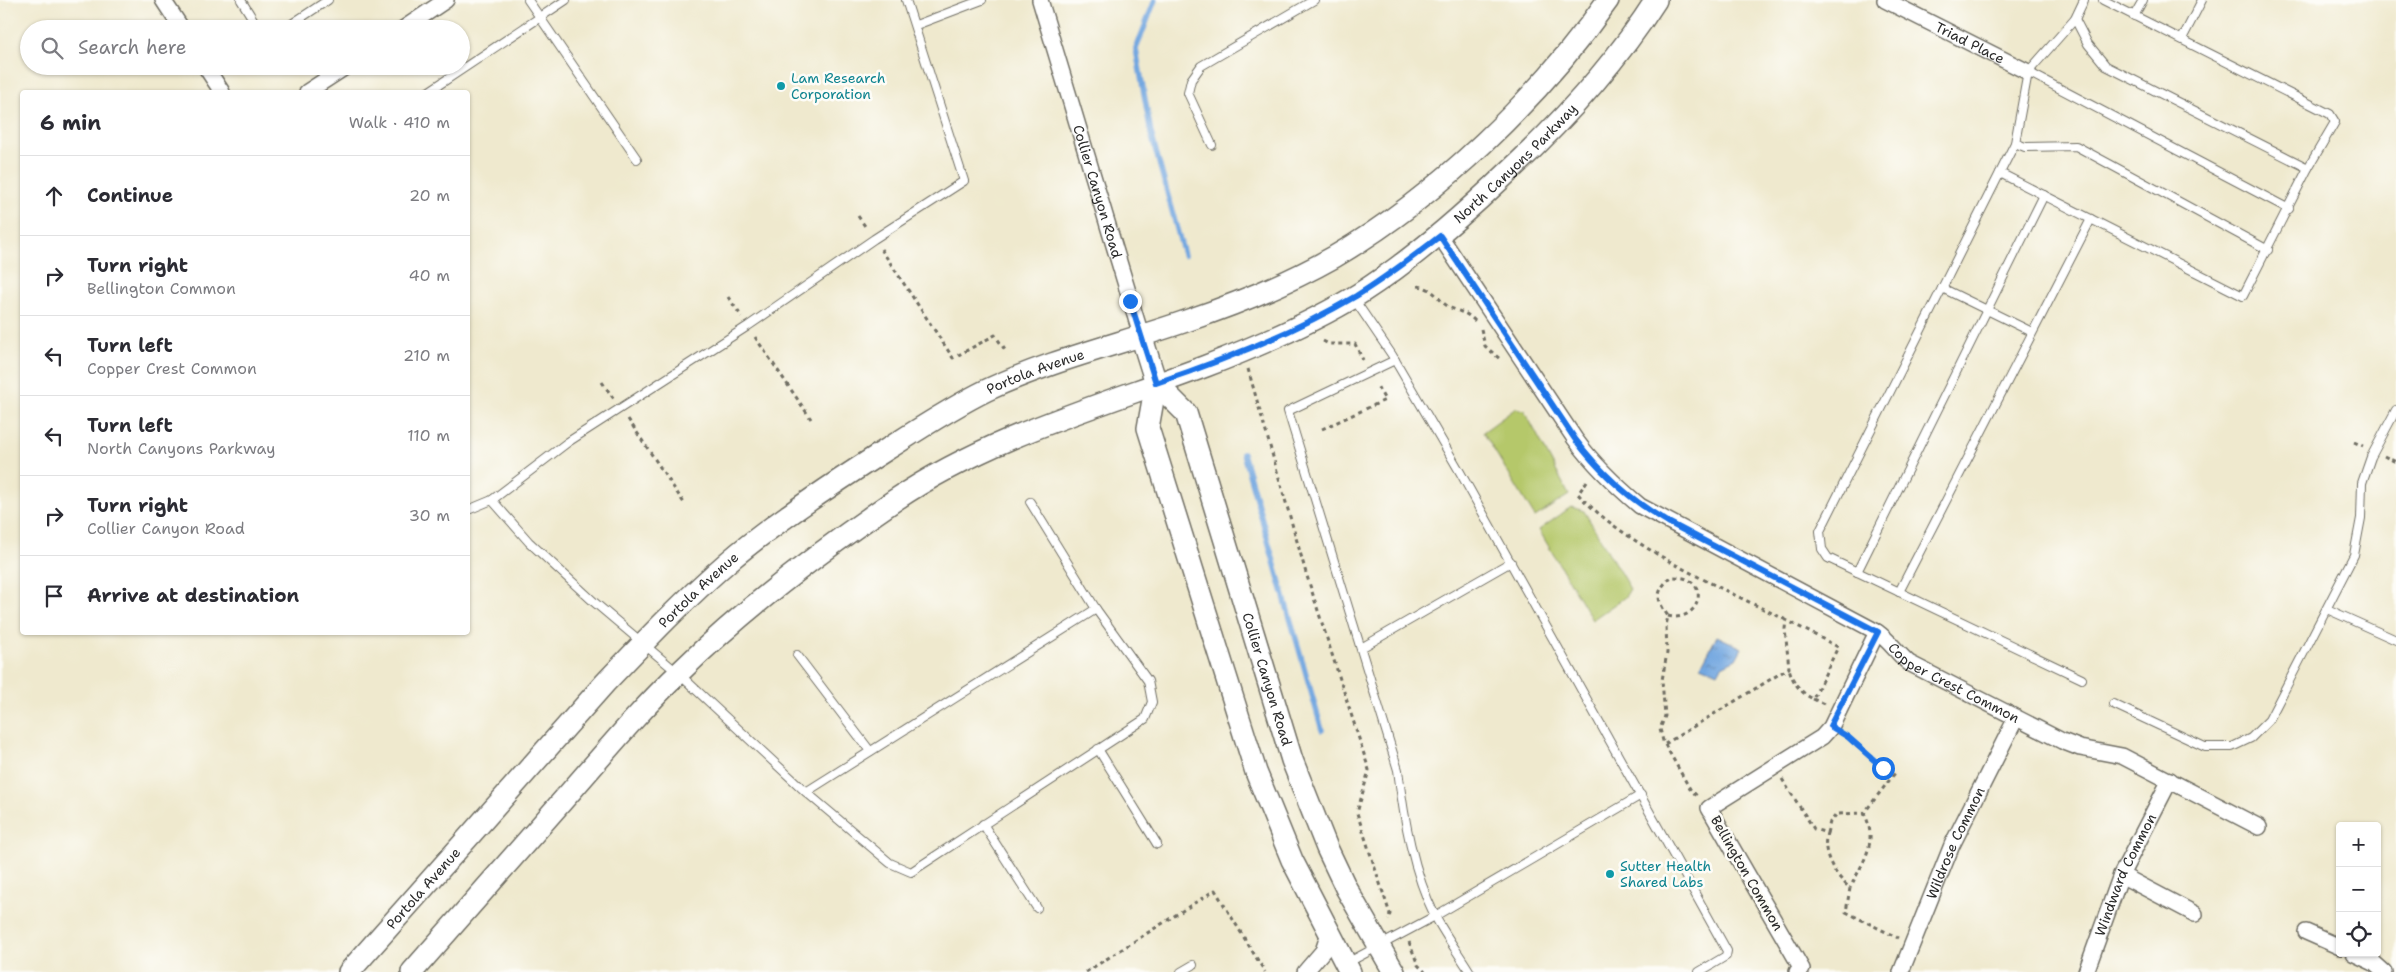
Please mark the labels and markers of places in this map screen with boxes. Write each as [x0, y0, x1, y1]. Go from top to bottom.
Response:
place label: Lam Research Corporation [791, 69, 886, 103]
marker: Lam Research Corporation [775, 80, 787, 92]
place label: Sutter Health Shared Labs [1620, 857, 1711, 891]
marker: Sutter Health Shared Labs [1604, 868, 1616, 880]

